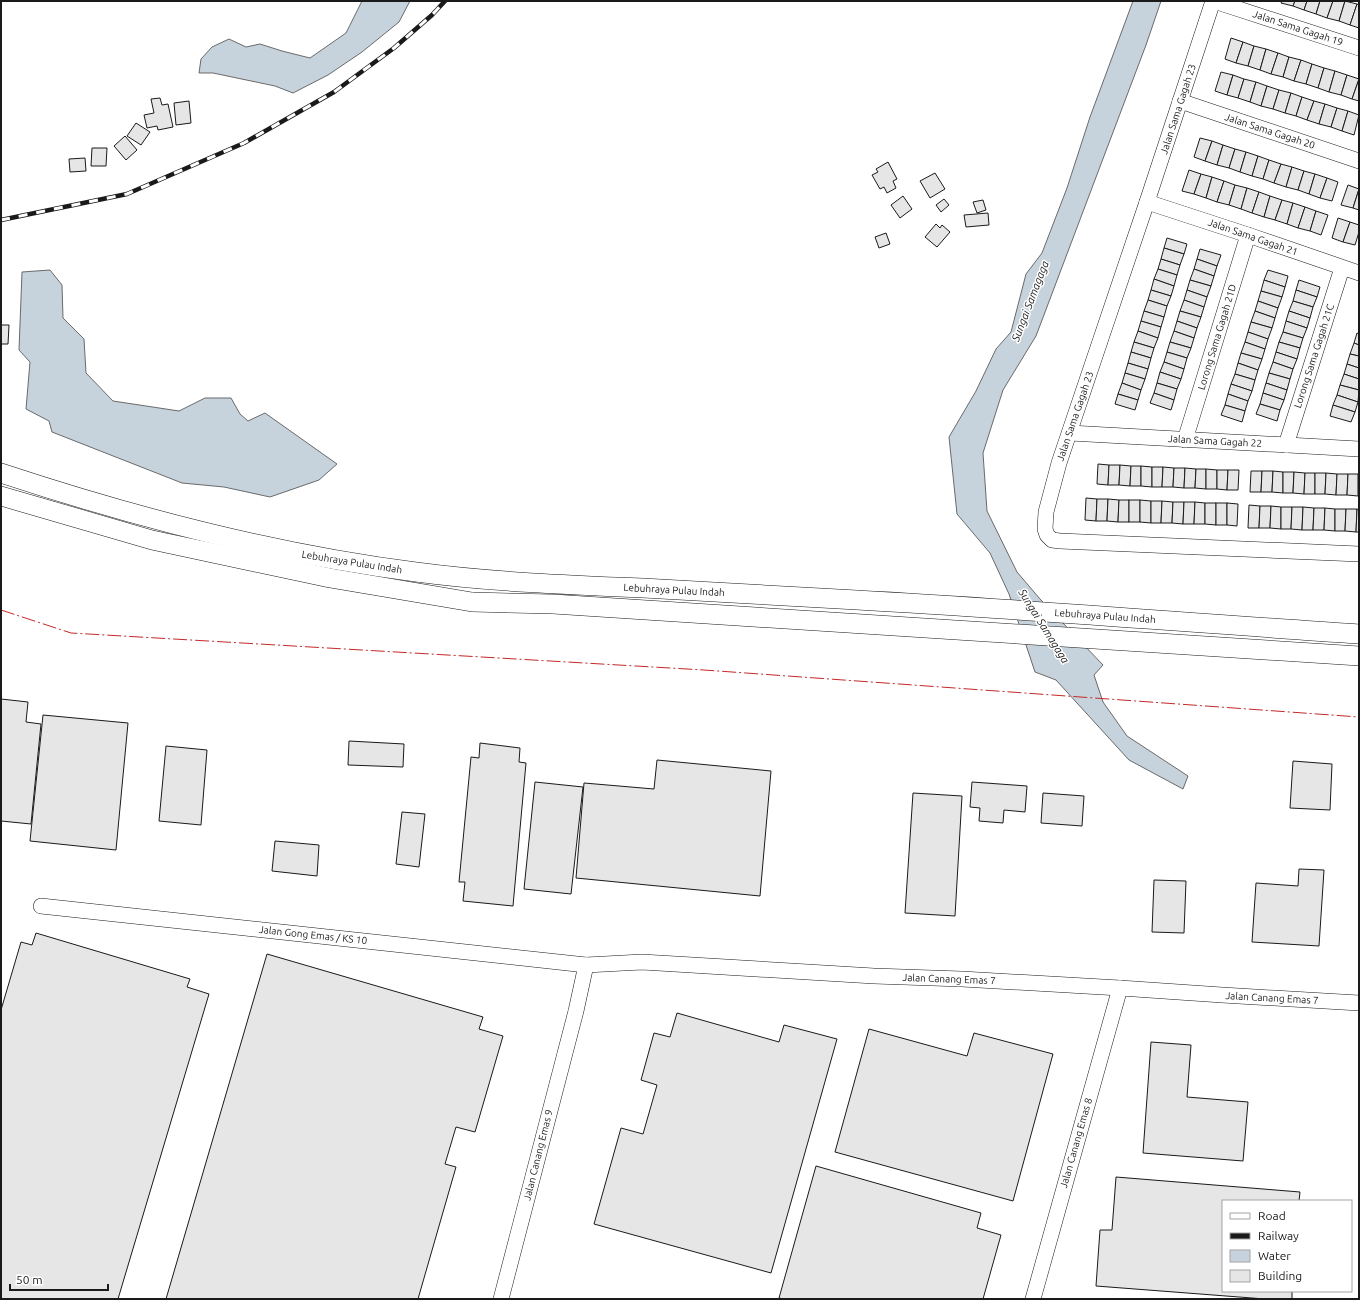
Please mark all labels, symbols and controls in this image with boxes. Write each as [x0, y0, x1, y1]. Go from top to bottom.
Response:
street label: Jalan Sama Gagah 19 [1251, 8, 1345, 48]
street label: Jalan Sama Gagah 23 [1158, 62, 1198, 156]
street label: Jalan Sama Gagah 20 [1223, 111, 1317, 151]
street label: Jalan Sama Gagah 21 [1207, 216, 1299, 258]
water label: Sungai Samagaga [1009, 259, 1051, 344]
street label: Lorong Sama Gagah 21D [1196, 283, 1238, 391]
street label: Lorong Sama Gagah 21C [1292, 303, 1336, 409]
street label: Jalan Sama Gagah 23 [1054, 370, 1096, 462]
street label: Jalan Sama Gagah 22 [1168, 433, 1262, 449]
street label: Lebuhraya Pulau Indah [301, 549, 403, 575]
street label: Lebuhraya Pulau Indah [623, 582, 725, 598]
water label: Sungai Samagaga [1016, 586, 1072, 665]
street label: Lebuhraya Pulau Indah [1054, 607, 1156, 625]
street label: Jalan Gong Emas / KS 10 [258, 924, 368, 946]
street label: Jalan Canang Emas 7 [902, 972, 996, 986]
street label: Jalan Canang Emas 7 [1225, 990, 1319, 1006]
street label: Jalan Canang Emas 8 [1058, 1096, 1094, 1189]
street label: Jalan Canang Emas 9 [521, 1108, 555, 1202]
legend [1222, 1200, 1352, 1292]
text: Road [1258, 1209, 1286, 1222]
text: Railway [1258, 1229, 1299, 1242]
text: Water [1258, 1249, 1291, 1262]
scale bar [10, 1266, 108, 1292]
text: Building [1258, 1269, 1302, 1282]
text: 50 m [16, 1273, 43, 1286]

